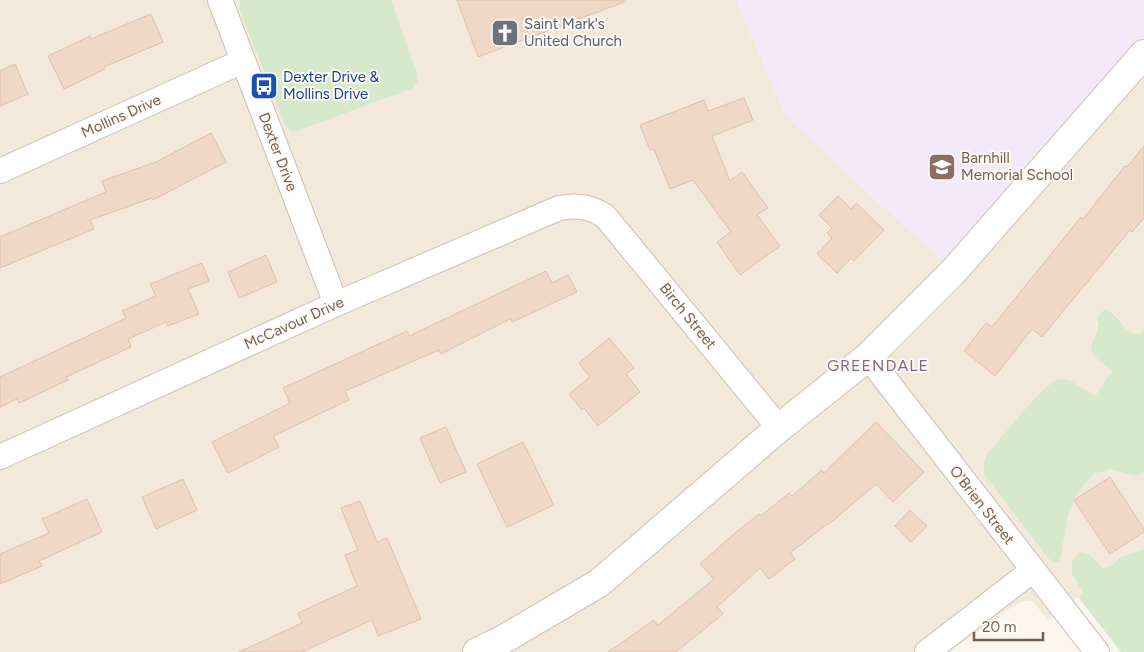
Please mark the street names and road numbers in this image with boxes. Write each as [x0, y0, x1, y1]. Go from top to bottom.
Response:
street label: Mollins Drive [78, 90, 164, 142]
street label: Dexter Drive [255, 110, 301, 194]
street label: Birch Street [656, 279, 720, 353]
street label: McCavour Drive [241, 293, 347, 353]
street label: O'Brien Street [946, 462, 1018, 548]

